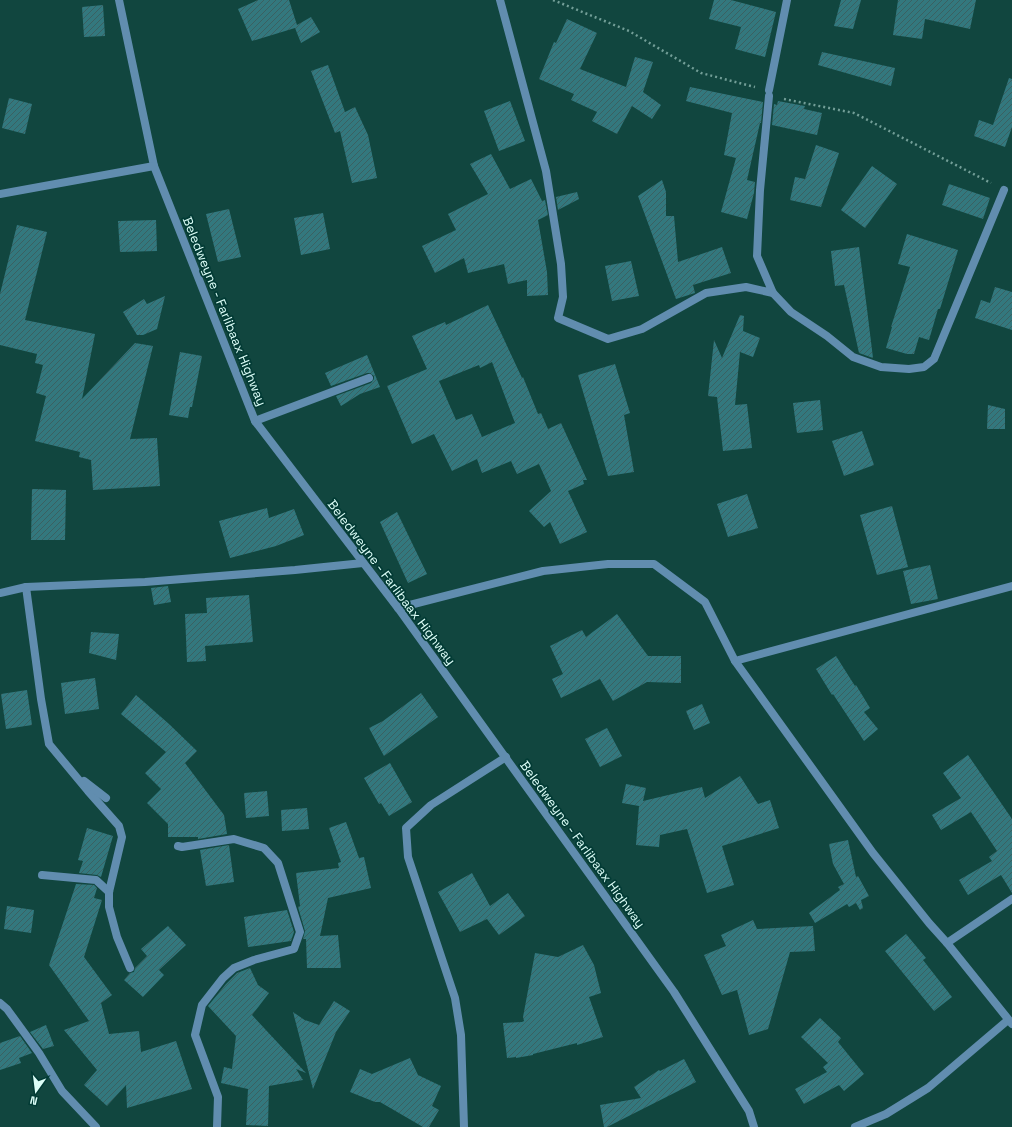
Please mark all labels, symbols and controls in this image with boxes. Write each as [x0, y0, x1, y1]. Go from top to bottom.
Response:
street label: Beledweyne - Farlibaax Highway [179, 214, 270, 408]
street label: Beledweyne - Farlibaax Highway [324, 496, 459, 668]
street label: Beledweyne - Farlibaax Highway [516, 757, 649, 931]
north arrow [16, 1071, 56, 1111]
text: N [28, 1093, 39, 1108]

